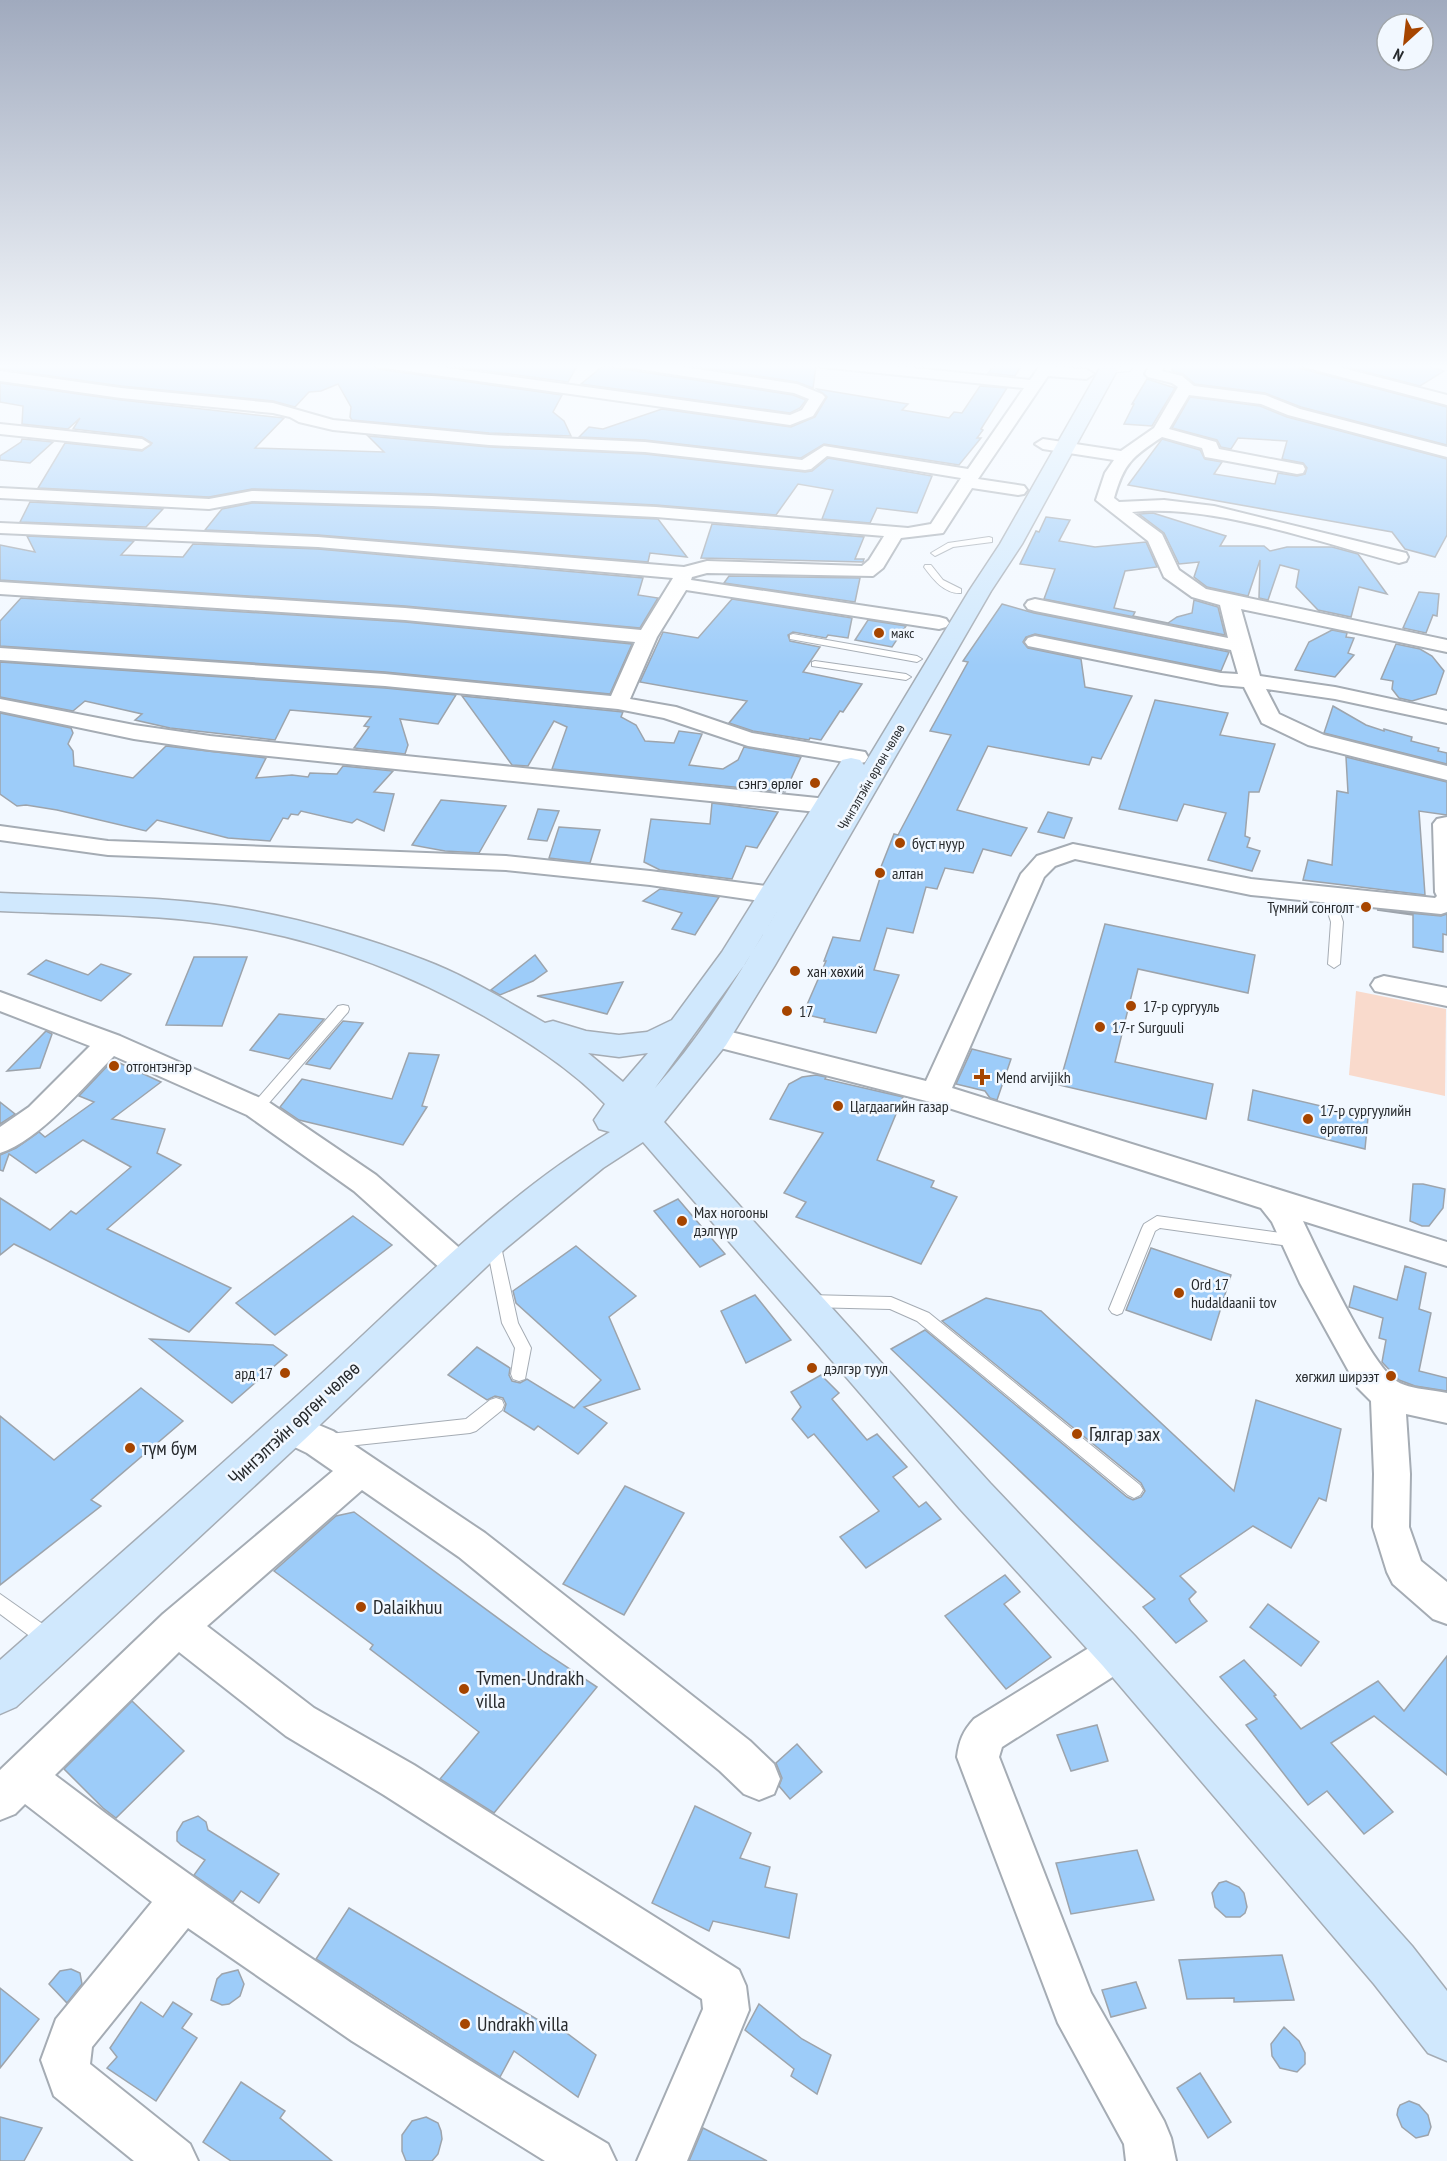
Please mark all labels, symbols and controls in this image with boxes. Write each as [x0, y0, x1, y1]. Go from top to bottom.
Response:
north arrow [1375, 12, 1435, 72]
text: N [1390, 44, 1407, 66]
place label: макс [891, 624, 914, 642]
marker: макс [872, 626, 886, 640]
street label: Чингэлтэйн өргөн чөлөө [833, 721, 909, 833]
place label: сэнгэ өрлөг [738, 773, 803, 793]
marker: сэнгэ өрлөг [808, 776, 822, 790]
place label: бүст нуур [912, 833, 965, 853]
marker: бүст нуур [893, 836, 907, 850]
place label: алтан [892, 863, 923, 883]
marker: алтан [873, 866, 887, 880]
place label: Түмний сонголт [1267, 897, 1355, 917]
marker: Түмний сонголт [1359, 900, 1373, 914]
place label: хан хөхий [807, 961, 864, 981]
marker: хан хөхий [788, 964, 802, 978]
place label: 17-р сургууль [1143, 996, 1219, 1016]
marker: 17-р сургууль [1124, 999, 1138, 1013]
place label: 17 [799, 1001, 813, 1021]
marker: 17 [780, 1004, 794, 1018]
place label: 17-r Surguuli [1112, 1017, 1184, 1037]
marker: 17-r Surguuli [1093, 1020, 1107, 1034]
place label: отгонтэнгэр [126, 1056, 192, 1076]
marker: отгонтэнгэр [107, 1059, 121, 1073]
place label: Mend arvijikh [996, 1067, 1071, 1087]
marker: Mend arvijikh [973, 1068, 991, 1086]
place label: Цагдаагийн газар [850, 1096, 949, 1116]
marker: Цагдаагийн газар [831, 1099, 845, 1113]
place label: 17-р сургуулийн өргөтгөл [1320, 1100, 1411, 1138]
marker: 17-р сургуулийн өргөтгөл [1301, 1112, 1315, 1126]
place label: Мах ногооны дэлгүүр [694, 1202, 768, 1240]
marker: Мах ногооны дэлгүүр [675, 1214, 689, 1228]
place label: Ord 17 hudaldaanii tov [1191, 1274, 1277, 1312]
marker: Ord 17 hudaldaanii tov [1172, 1286, 1186, 1300]
street label: Чингэлтэйн өргөн чөлөө [223, 1355, 365, 1491]
place label: дэлгэр туул [824, 1358, 888, 1378]
marker: дэлгэр туул [805, 1361, 819, 1375]
place label: ард 17 [235, 1363, 273, 1383]
marker: ард 17 [278, 1366, 292, 1380]
place label: хөгжил ширээт [1295, 1366, 1380, 1386]
marker: хөгжил ширээт [1384, 1369, 1398, 1383]
place label: Гялгар зах [1089, 1421, 1160, 1447]
marker: Гялгар зах [1070, 1427, 1084, 1441]
place label: түм бум [142, 1435, 197, 1461]
marker: түм бум [123, 1441, 137, 1455]
place label: Dalaikhuu [373, 1594, 442, 1620]
marker: Dalaikhuu [354, 1600, 368, 1614]
place label: Tvmen-Undrakh villa [476, 1665, 584, 1714]
marker: Tvmen-Undrakh villa [457, 1682, 471, 1696]
place label: Undrakh villa [477, 2011, 568, 2037]
marker: Undrakh villa [458, 2017, 472, 2031]

